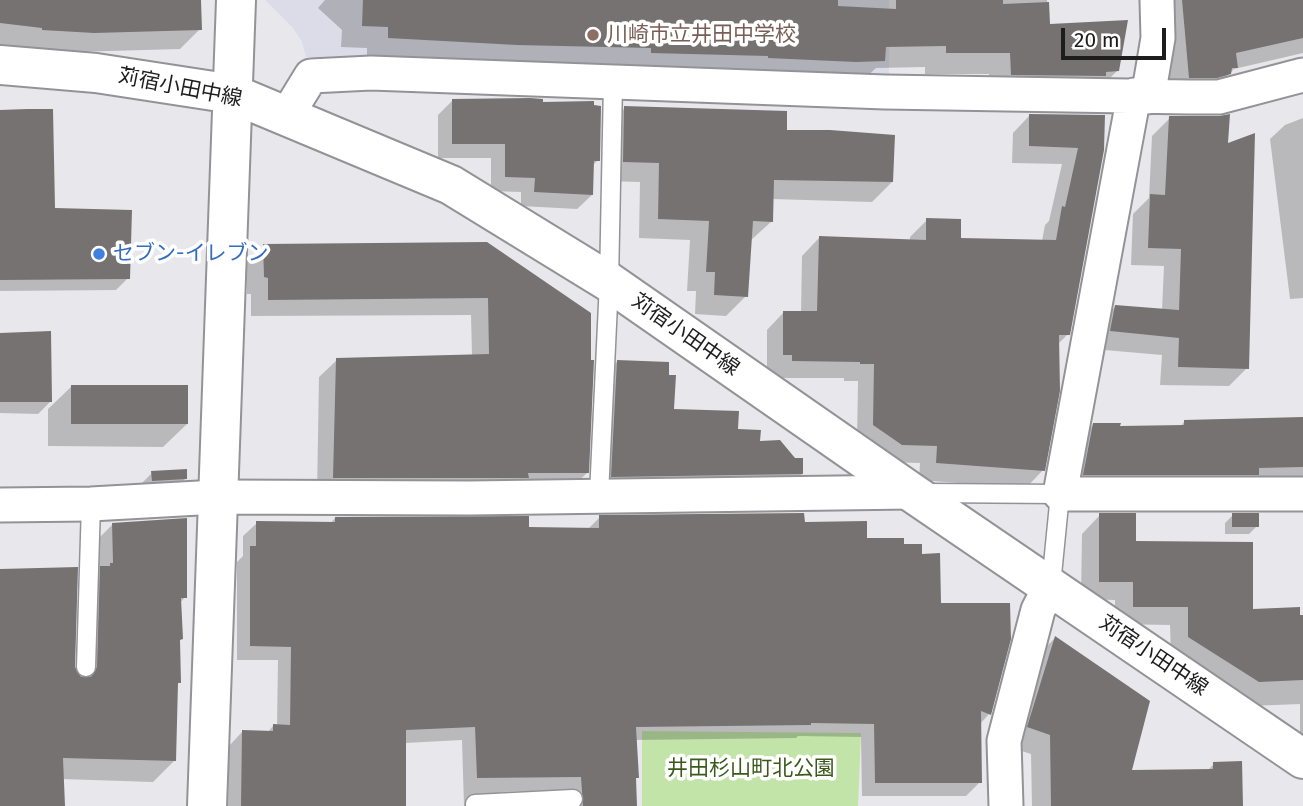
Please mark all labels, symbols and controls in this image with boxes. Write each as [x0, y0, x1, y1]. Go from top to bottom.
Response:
scale bar [1065, 14, 1170, 58]
place label: 川崎市立井田中学校 [607, 22, 796, 48]
marker: 川崎市立井田中学校 [585, 27, 601, 43]
text: 20 m [1074, 27, 1120, 53]
street label: 苅宿小田中線 [116, 64, 244, 112]
place label: セブン-イレブン [113, 241, 268, 267]
marker: セブン-イレブン [91, 246, 107, 262]
street label: 苅宿小田中線 [626, 289, 744, 381]
street label: 苅宿小田中線 [1094, 610, 1212, 702]
park label: 井田杉山町北公園 [667, 756, 835, 782]

